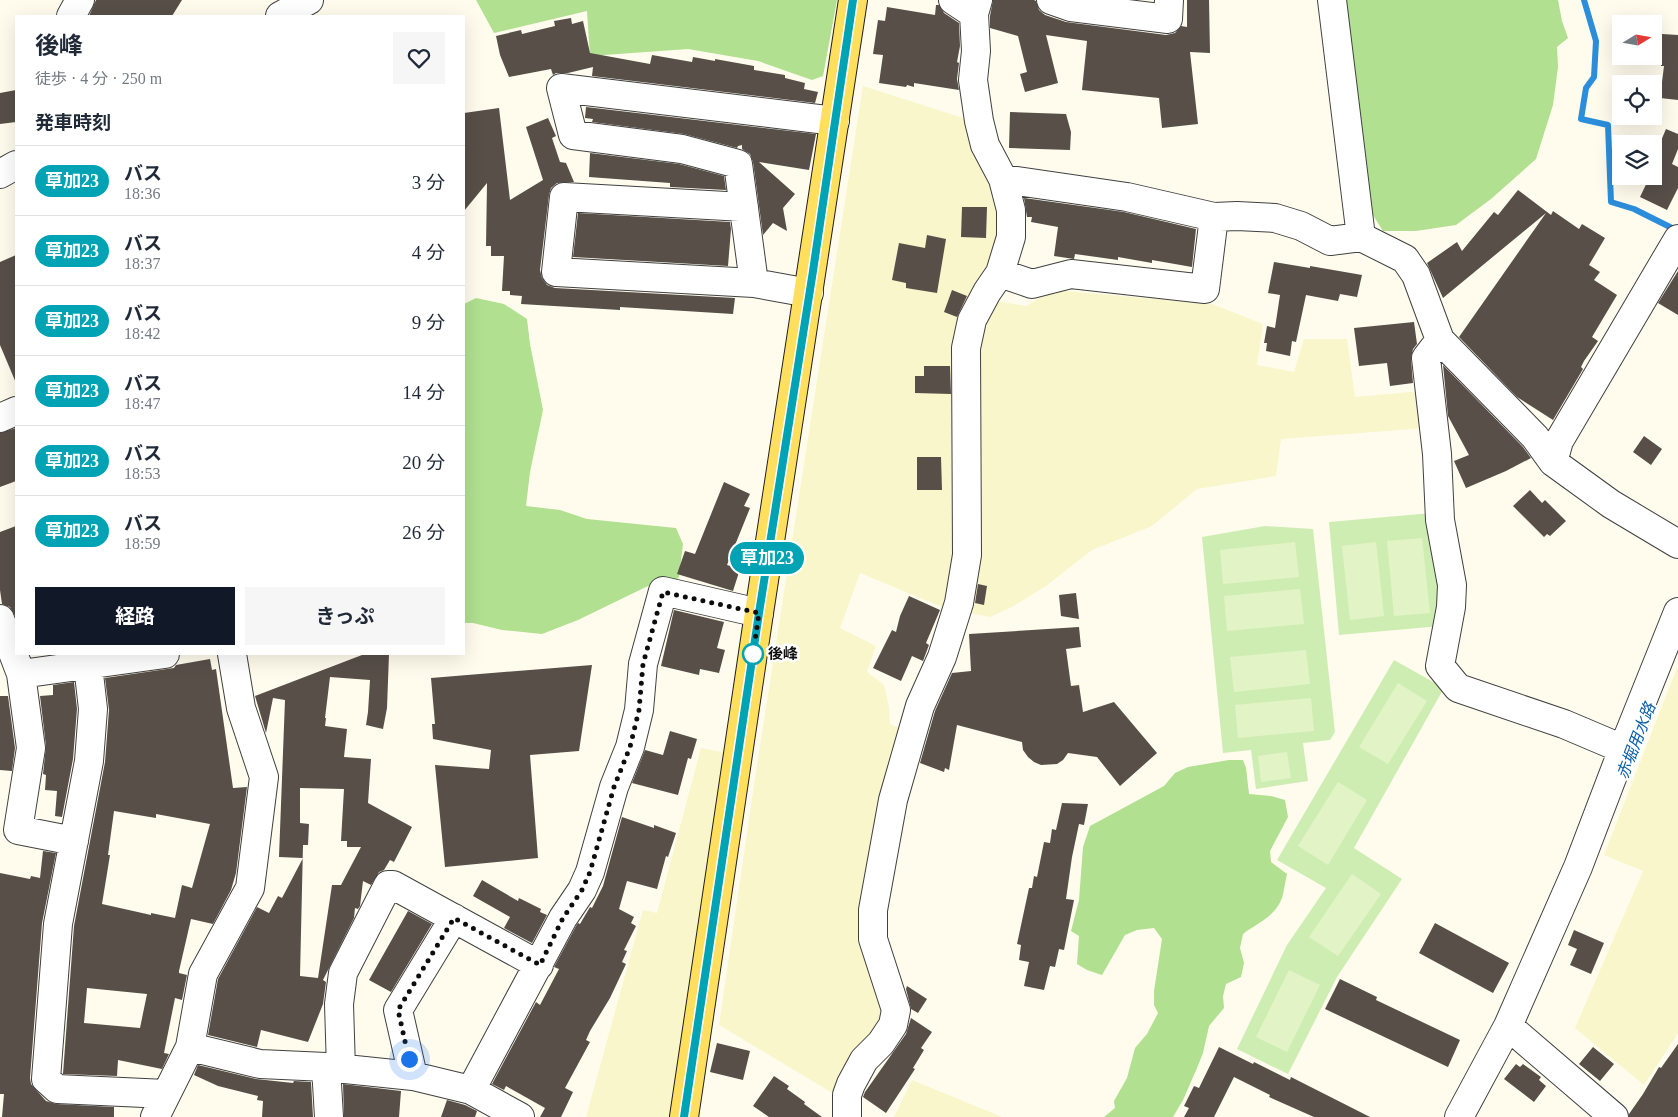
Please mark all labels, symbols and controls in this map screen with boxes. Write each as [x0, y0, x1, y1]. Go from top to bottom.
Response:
north arrow [1612, 15, 1662, 65]
map controls [1612, 15, 1662, 185]
button: heart [393, 32, 445, 84]
text: 後峰 [35, 33, 83, 59]
text: 徒歩 · 4 分 · 250 m [35, 70, 162, 87]
button: locate [1612, 75, 1662, 125]
text: 発車時刻 [35, 112, 111, 133]
button: layers [1612, 135, 1662, 185]
text: バス [124, 163, 162, 184]
text: 草加23 [45, 171, 99, 191]
text: 3 分 [412, 172, 445, 193]
text: 18:36 [124, 185, 160, 202]
text: バス [124, 233, 162, 254]
text: 草加23 [45, 241, 99, 261]
text: 4 分 [412, 242, 445, 263]
text: 18:37 [124, 255, 160, 272]
text: バス [124, 303, 162, 324]
text: 草加23 [45, 311, 99, 331]
text: 9 分 [412, 312, 445, 333]
text: 18:42 [124, 325, 160, 342]
text: バス [124, 373, 162, 394]
text: 草加23 [45, 381, 99, 401]
text: 14 分 [402, 382, 445, 403]
text: 18:47 [124, 395, 160, 412]
text: バス [124, 443, 162, 464]
text: 草加23 [45, 451, 99, 471]
text: 20 分 [402, 452, 445, 473]
text: 18:53 [124, 465, 160, 482]
text: バス [124, 513, 162, 534]
text: 草加23 [45, 521, 99, 541]
text: 26 分 [402, 522, 445, 543]
text: 18:59 [124, 535, 160, 552]
line badge: 草加23 [732, 542, 802, 574]
text: 草加23 [740, 548, 794, 568]
button: 経路 [35, 587, 235, 645]
button: きっぷ [245, 587, 445, 645]
marker: 後峰 [742, 643, 764, 665]
place label: 後峰 [768, 645, 798, 662]
water label: 赤堀用水路 [1614, 699, 1659, 781]
your location [397, 1047, 422, 1072]

